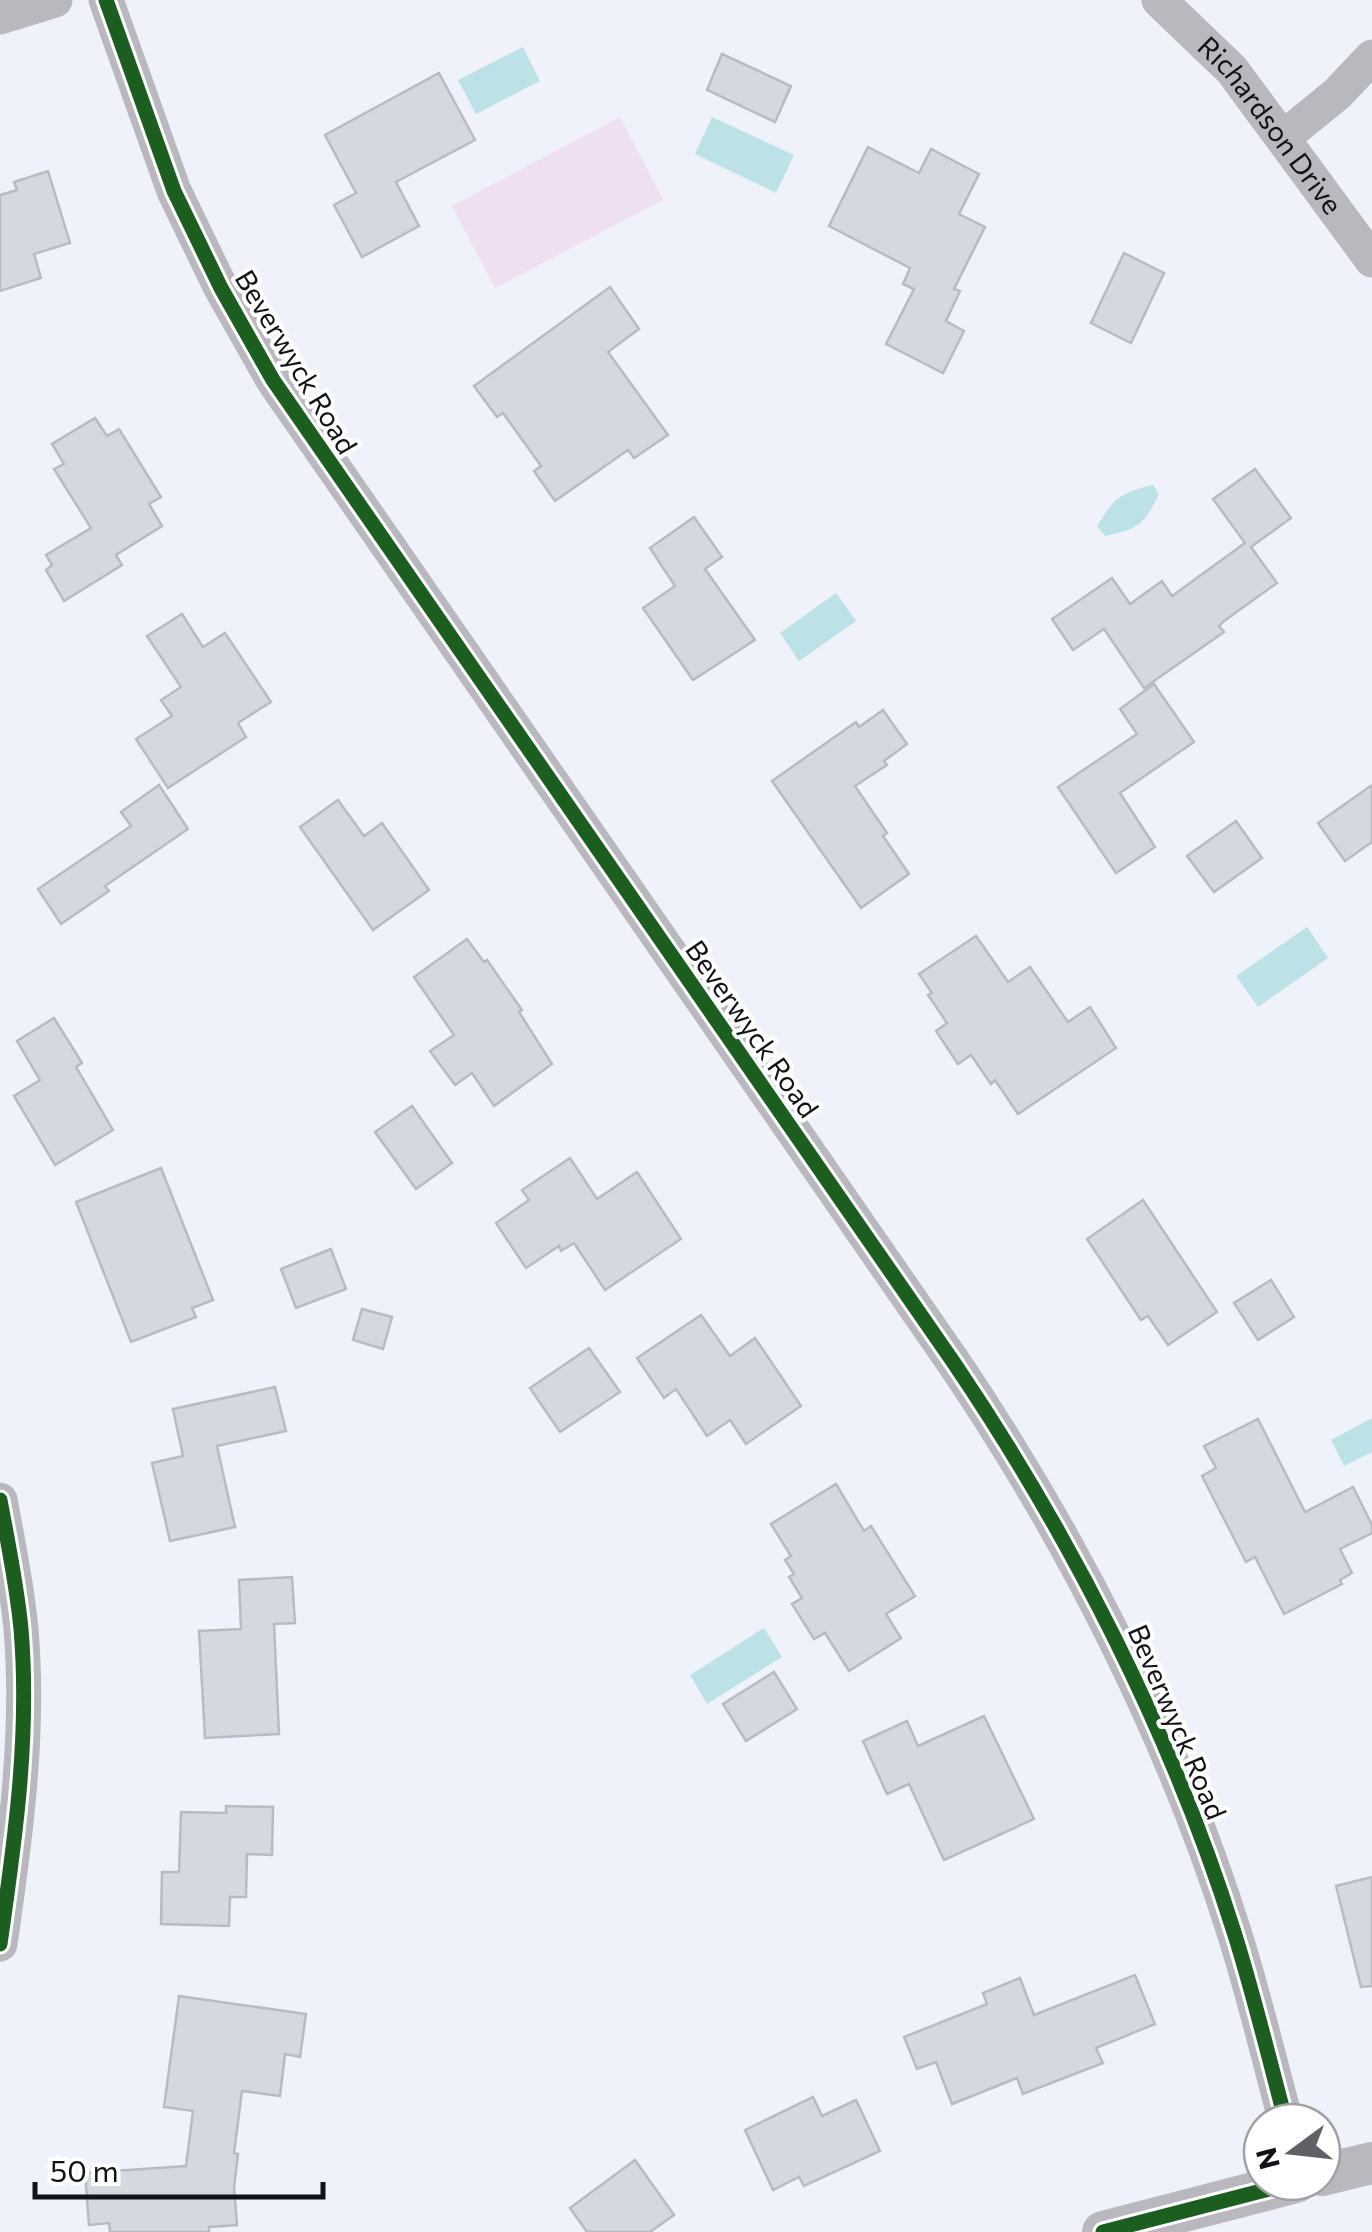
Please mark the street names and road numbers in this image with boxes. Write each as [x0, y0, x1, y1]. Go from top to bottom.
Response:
street label: Richardson Drive [1191, 29, 1350, 220]
street label: Beverwyck Road [229, 263, 365, 460]
street label: Beverwyck Road [679, 933, 827, 1124]
street label: Beverwyck Road [1122, 1619, 1234, 1824]

